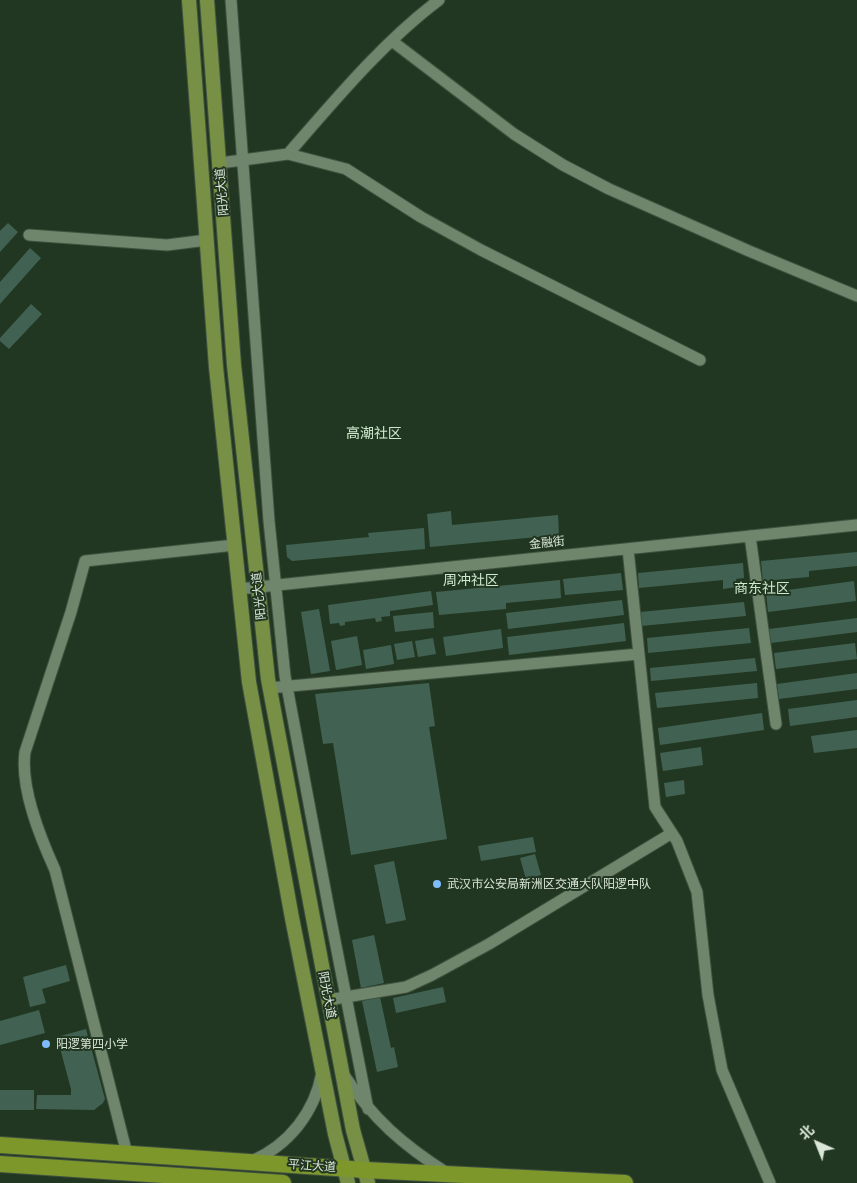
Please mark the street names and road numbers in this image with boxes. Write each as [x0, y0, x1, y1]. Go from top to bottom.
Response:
street label: 阳光大道 [213, 167, 231, 217]
street label: 金融街 [528, 534, 566, 552]
street label: 阳光大道 [249, 571, 269, 621]
street label: 阳光大道 [315, 970, 339, 1020]
street label: 平江大道 [288, 1157, 336, 1175]

